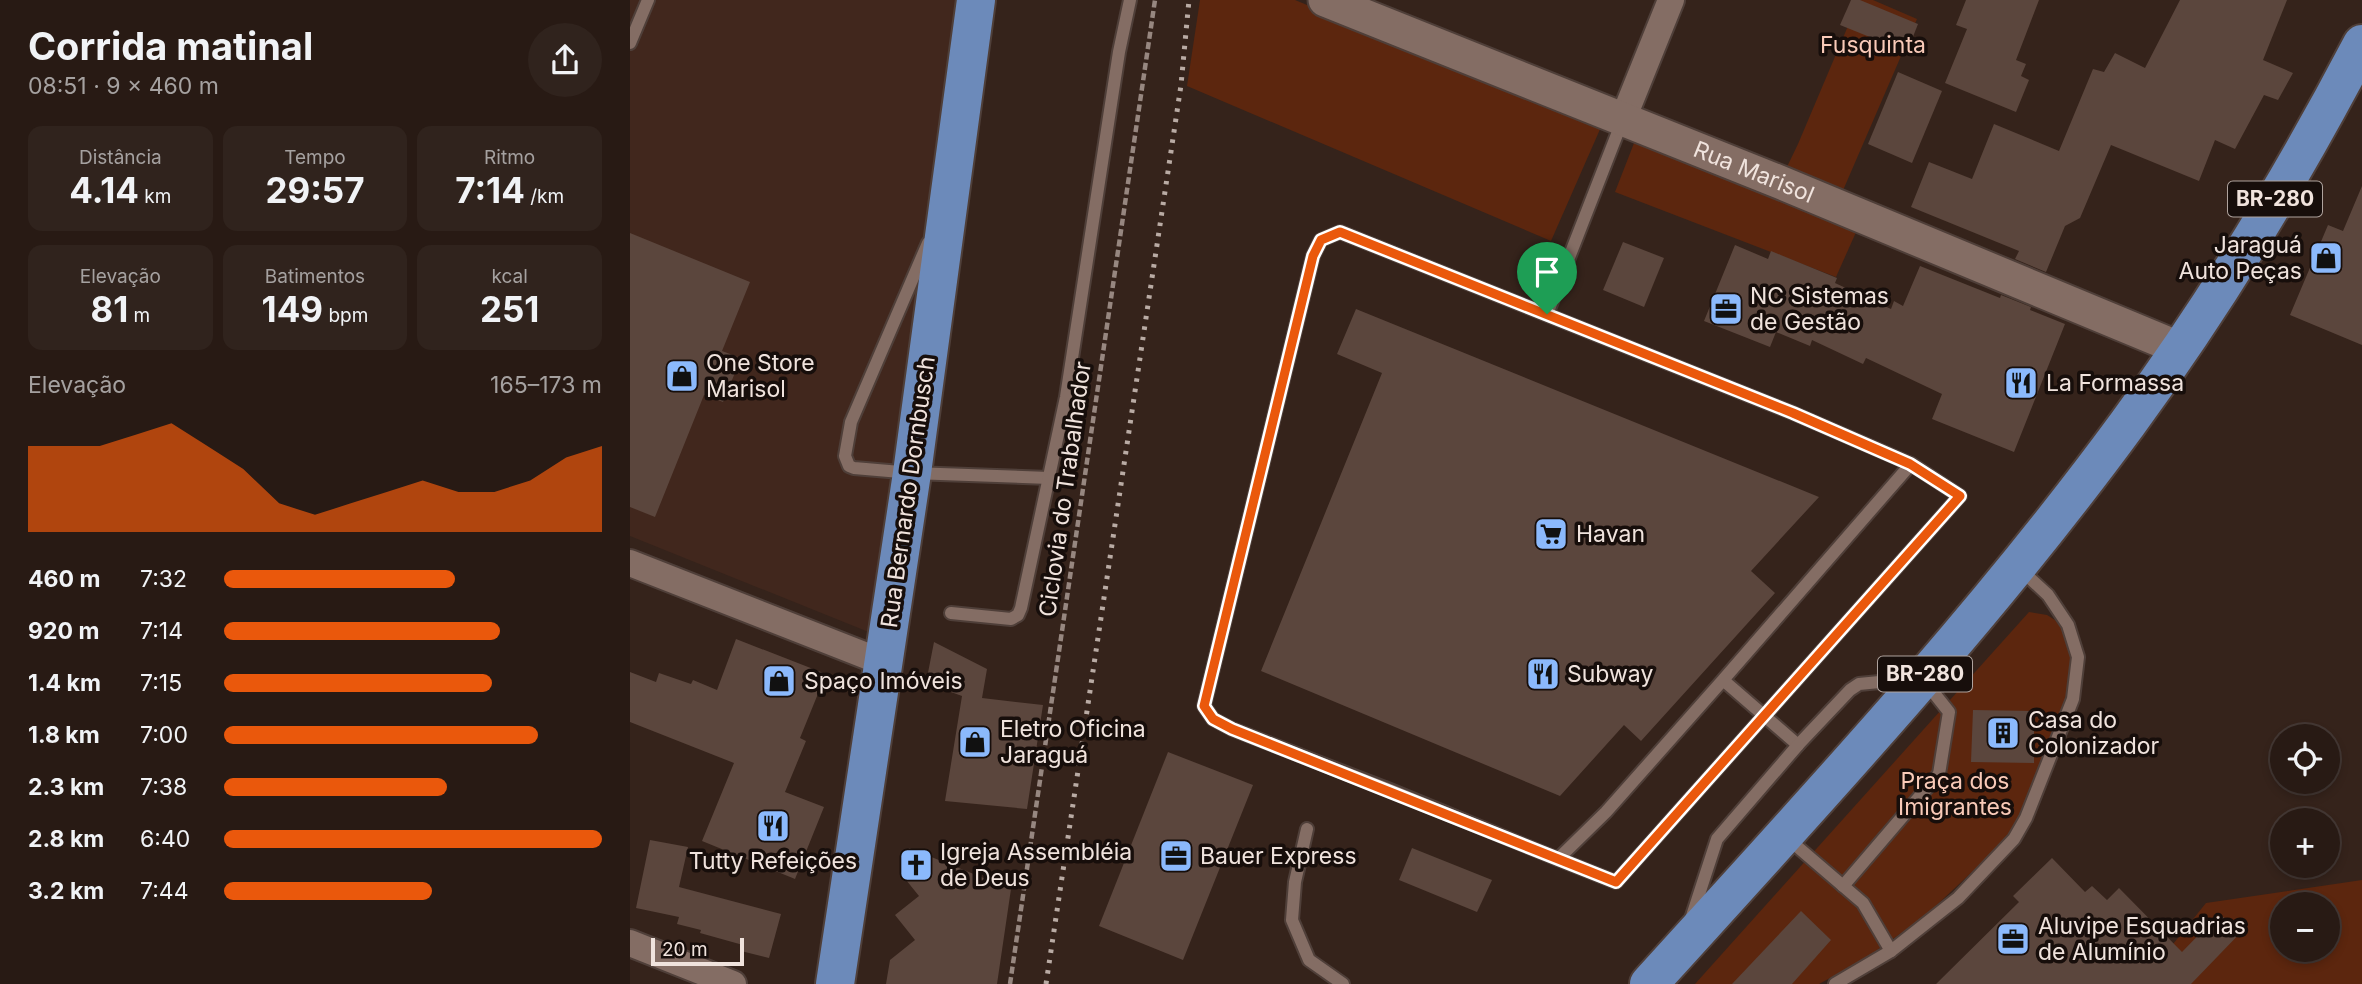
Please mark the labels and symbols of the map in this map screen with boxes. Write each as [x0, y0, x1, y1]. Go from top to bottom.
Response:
park label: Fusquinta [1820, 31, 1926, 59]
street label: Rua Marisol [1689, 135, 1818, 209]
road number: BR-280 [2228, 182, 2322, 216]
place label: Jaraguá Auto Peças [2179, 231, 2302, 285]
shop icon: Jaraguá Auto Peças [2307, 239, 2345, 277]
pin [1517, 242, 1577, 314]
place label: NC Sistemas de Gestão [1750, 282, 1889, 336]
office icon: NC Sistemas de Gestão [1707, 290, 1745, 328]
place label: One Store Marisol [706, 349, 815, 403]
street label: Rua Bernardo Dornbusch [875, 354, 941, 630]
shop icon: One Store Marisol [663, 357, 701, 395]
street label: Ciclovia do Trabalhador [1033, 359, 1097, 618]
restaurant icon: La Formassa [2002, 364, 2040, 402]
place label: La Formassa [2046, 369, 2184, 397]
supermarket icon: Havan [1532, 515, 1570, 553]
place label: Havan [1576, 520, 1645, 548]
restaurant icon: Subway [1524, 655, 1562, 693]
road number: BR-280 [1878, 656, 1972, 692]
place label: Subway [1567, 660, 1653, 688]
shop icon: Spaço Imóveis [760, 662, 798, 700]
place label: Spaço Imóveis [804, 667, 963, 695]
place label: Casa do Colonizador [2028, 706, 2160, 760]
building icon: Casa do Colonizador [1984, 714, 2022, 752]
place label: Eletro Oficina Jaraguá [1000, 715, 1146, 769]
shop icon: Eletro Oficina Jaraguá [956, 723, 994, 761]
park label: Praça dos Imigrantes [1898, 767, 2012, 821]
restaurant icon: Tutty Refeições [754, 807, 792, 845]
office icon: Bauer Express [1157, 837, 1195, 875]
place label: Igreja Assembléia de Deus [940, 838, 1132, 892]
place label: Bauer Express [1200, 842, 1357, 870]
church icon: Igreja Assembléia de Deus [897, 846, 935, 884]
place label: Tutty Refeições [689, 847, 857, 875]
place label: Aluvipe Esquadrias de Alumínio [2038, 912, 2246, 966]
office icon: Aluvipe Esquadrias de Alumínio [1994, 920, 2032, 958]
scale bar [651, 935, 744, 967]

